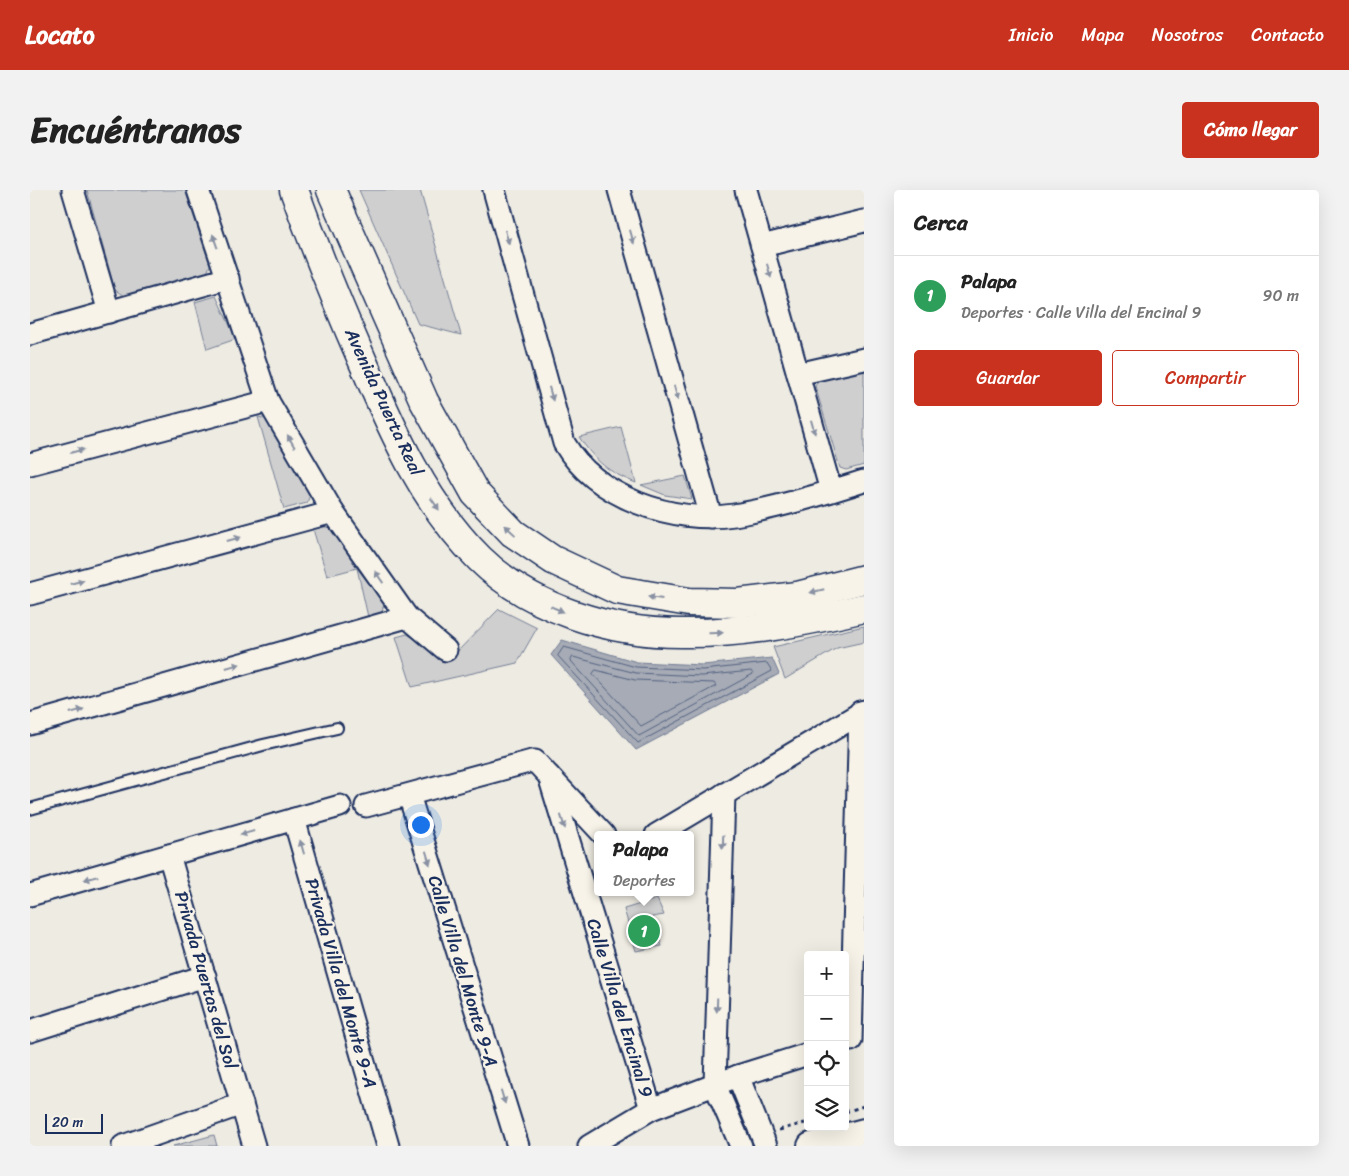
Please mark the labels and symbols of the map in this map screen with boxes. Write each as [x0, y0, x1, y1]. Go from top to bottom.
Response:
one-way arrow [503, 229, 511, 245]
one-way arrow [629, 229, 637, 244]
one-way arrow [211, 233, 218, 248]
one-way arrow [765, 263, 773, 278]
street label: Avenida Puerta Real [335, 322, 433, 482]
one-way arrow [547, 386, 555, 401]
one-way arrow [673, 386, 681, 401]
one-way arrow [809, 420, 817, 435]
one-way arrow [287, 434, 296, 447]
one-way arrow [70, 447, 85, 455]
one-way arrow [430, 498, 440, 511]
one-way arrow [505, 524, 517, 536]
one-way arrow [226, 535, 242, 543]
one-way arrow [374, 571, 384, 584]
one-way arrow [70, 577, 85, 585]
one-way arrow [809, 587, 824, 595]
one-way arrow [647, 594, 663, 602]
one-way arrow [550, 605, 564, 613]
one-way arrow [709, 628, 725, 636]
one-way arrow [226, 662, 241, 670]
one-way arrow [69, 706, 84, 714]
your location [408, 812, 434, 838]
one-way arrow [559, 815, 567, 830]
one-way arrow [240, 829, 255, 837]
one-way arrow [718, 835, 726, 851]
one-way arrow [298, 839, 306, 854]
one-way arrow [425, 851, 433, 866]
street label: Calle Villa del Monte 9-A [419, 871, 507, 1071]
one-way arrow [84, 874, 99, 882]
street label: Privada Villa del Monte 9-A [296, 874, 386, 1092]
street label: Privada Puertas del Sol [165, 887, 247, 1074]
pin: 1 [628, 912, 660, 950]
street label: Calle Villa del Encinal 9 [578, 914, 662, 1102]
one-way arrow [713, 997, 721, 1013]
one-way arrow [499, 1090, 507, 1105]
scale bar [45, 1111, 102, 1134]

